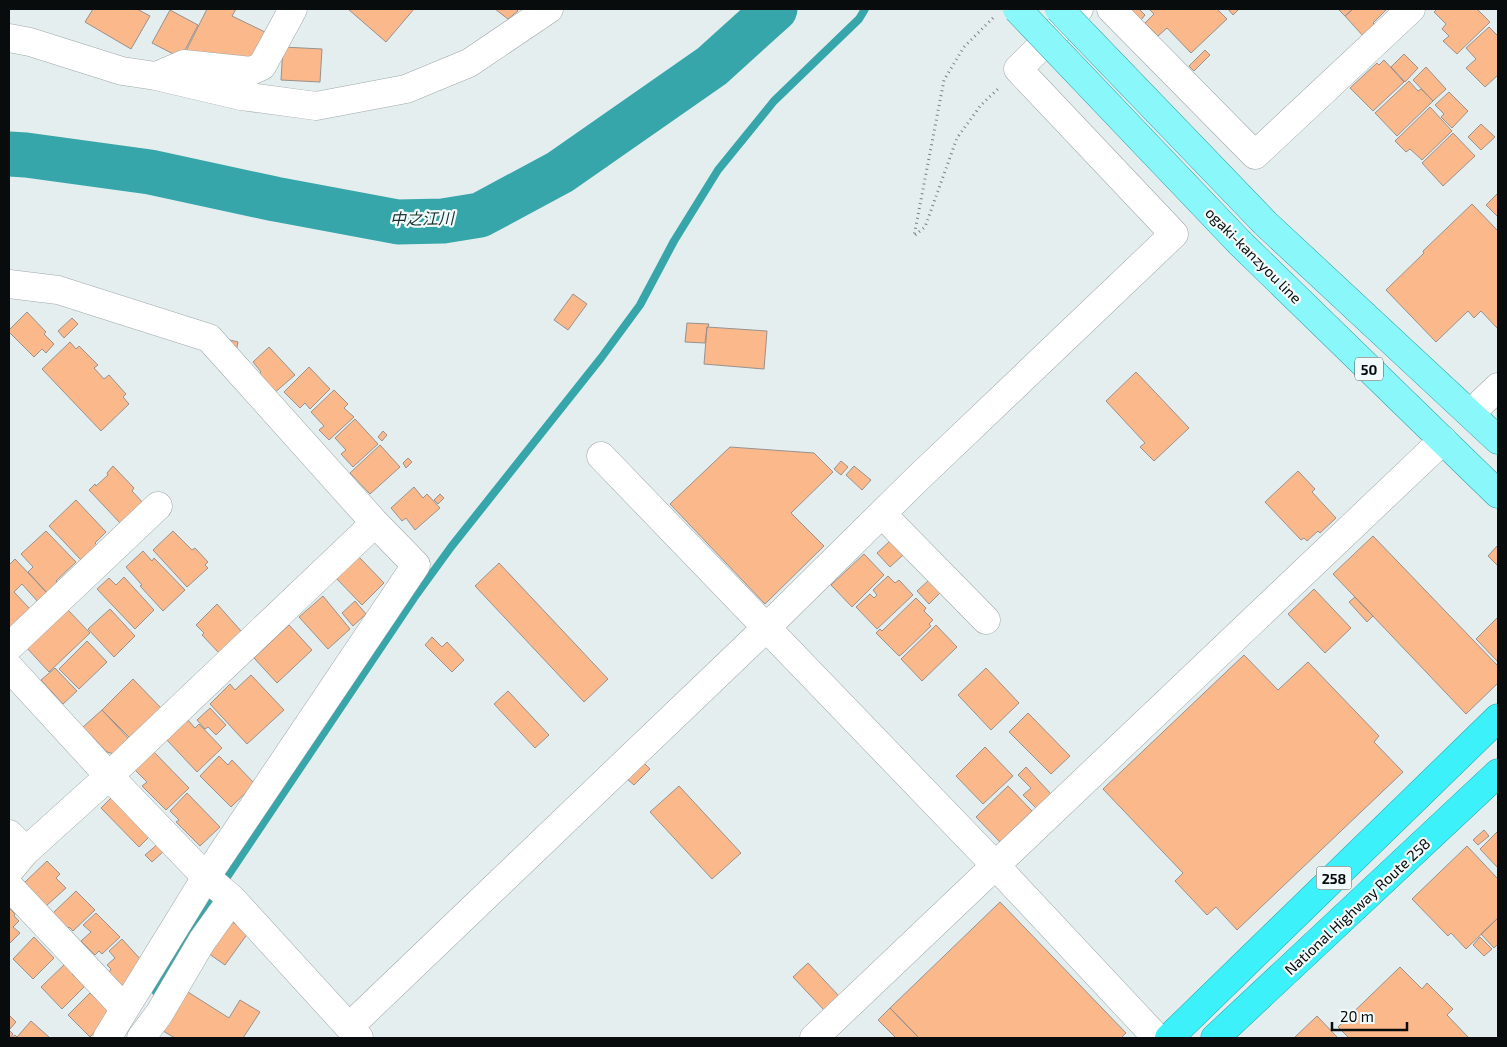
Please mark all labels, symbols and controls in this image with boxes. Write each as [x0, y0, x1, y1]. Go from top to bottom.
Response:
street label: ogaki-kanzyou line [1202, 203, 1306, 307]
water label: 中之江川 [390, 208, 456, 228]
road number: 50 [1355, 358, 1383, 380]
street label: National Highway Route 258 [1280, 834, 1434, 978]
road number: 258 [1316, 866, 1352, 890]
scale bar [1332, 1000, 1407, 1032]
text: 20 m [1340, 1007, 1374, 1025]

